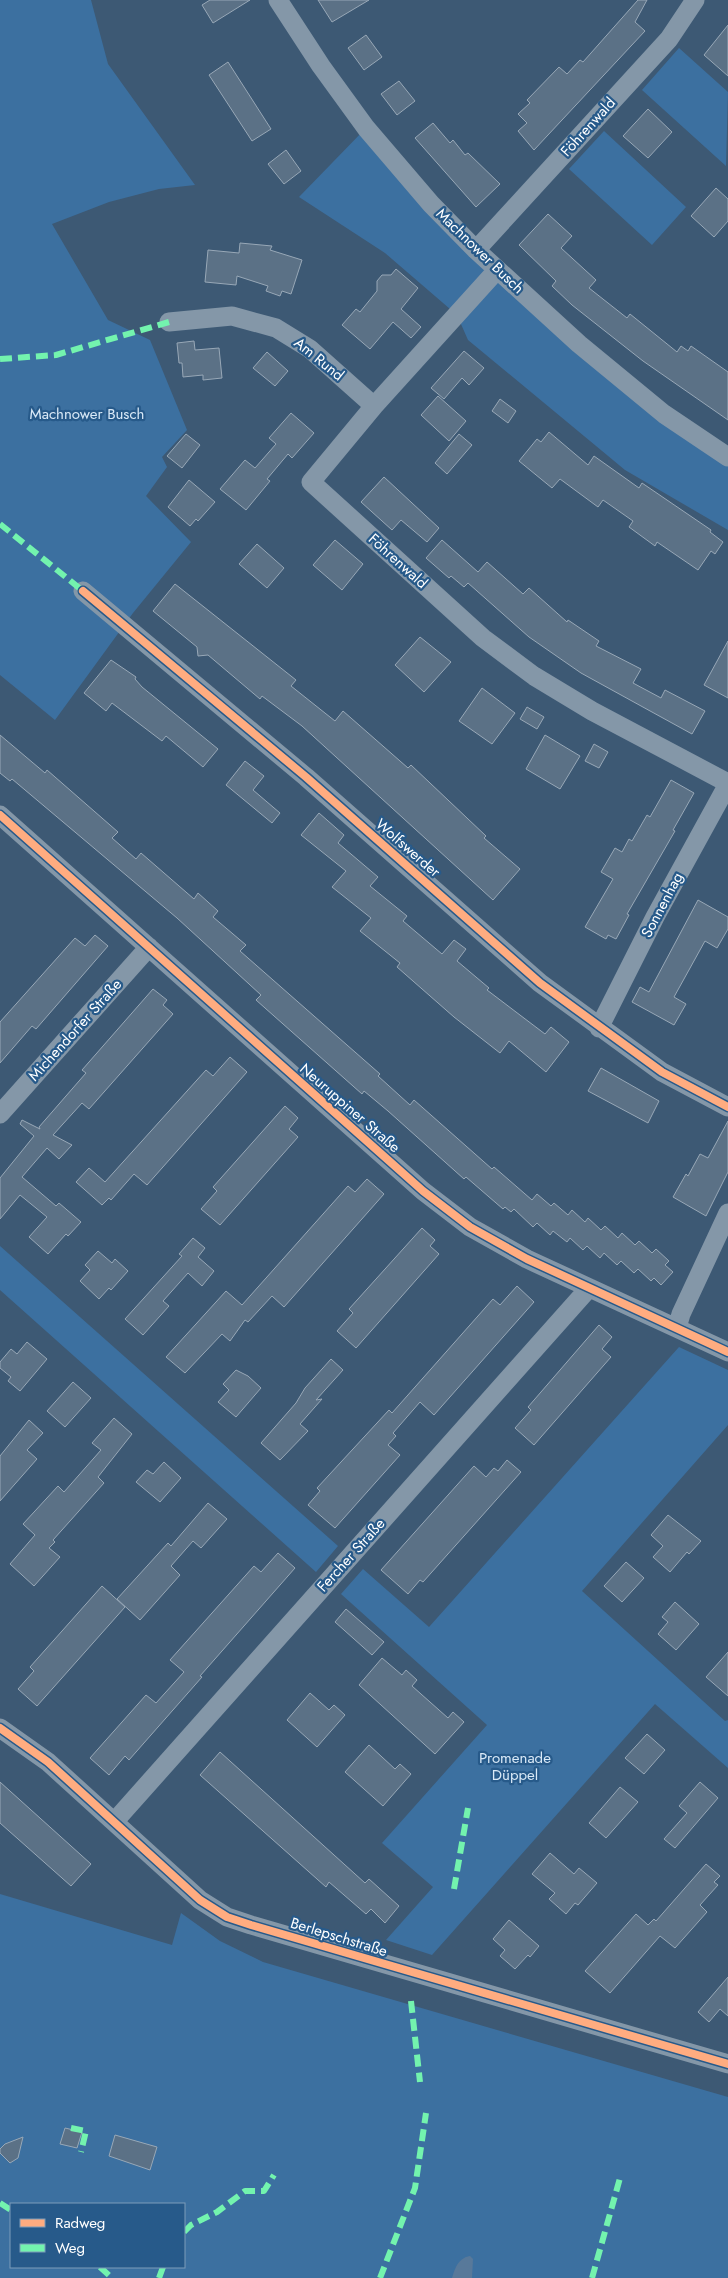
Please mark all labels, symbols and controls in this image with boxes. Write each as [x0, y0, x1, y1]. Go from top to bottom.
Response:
street label: Föhrenwald [555, 93, 621, 161]
street label: Machnower Busch [431, 203, 529, 299]
street label: Am Rund [289, 332, 349, 386]
park label: Machnower Busch [30, 403, 144, 425]
street label: Föhrenwald [364, 528, 432, 594]
street label: Wolfswerder [371, 814, 446, 883]
street label: Sonnenhag [636, 868, 688, 942]
street label: Michendorfer Straße [23, 974, 127, 1086]
street label: Neuruppiner Straße [295, 1058, 405, 1158]
street label: Fercher Straße [312, 1513, 390, 1597]
park label: Promenade Düppel [479, 1747, 551, 1786]
street label: Berlepschstraße [288, 1912, 390, 1962]
legend [10, 2203, 185, 2268]
text: Radweg [55, 2212, 105, 2234]
text: Weg [55, 2237, 85, 2259]

